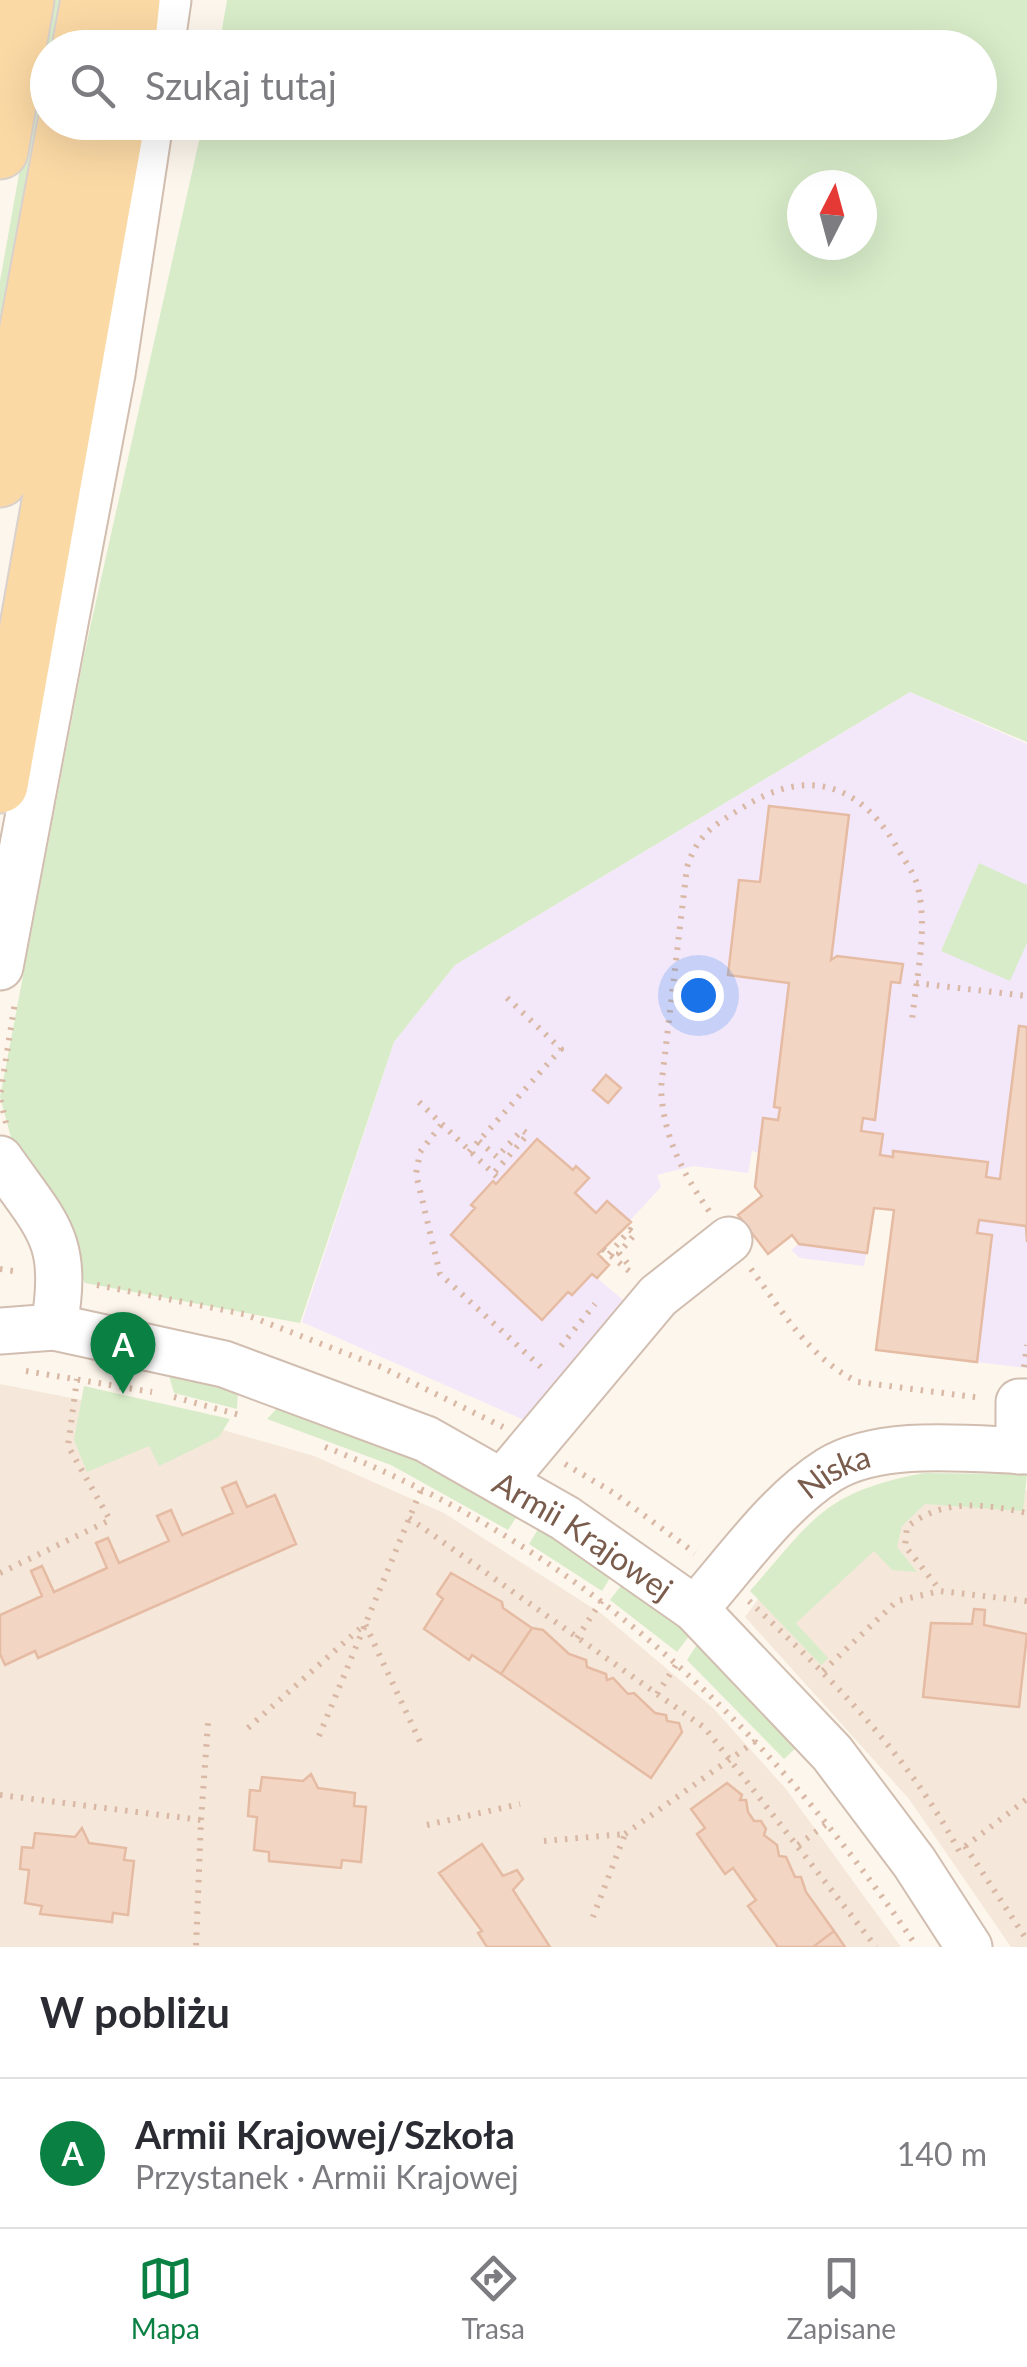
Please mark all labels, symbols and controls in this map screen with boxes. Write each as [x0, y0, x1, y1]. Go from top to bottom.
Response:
search box [30, 30, 997, 140]
icon: search [65, 58, 120, 113]
text: Szukaj tutaj [145, 62, 337, 108]
north arrow [787, 170, 877, 260]
your location [673, 970, 724, 1021]
pin: A [90, 1312, 156, 1394]
street label: Niska [789, 1435, 874, 1506]
street label: Armii Krajowej [487, 1462, 681, 1607]
text: W pobliżu [40, 1987, 230, 2037]
text: Armii Krajowej/Szkoła [135, 2111, 515, 2157]
text: A [61, 2134, 84, 2173]
text: 140 m [897, 2134, 987, 2173]
text: Przystanek · Armii Krajowej [135, 2157, 519, 2196]
tab: Mapa [131, 2251, 200, 2345]
tab: Trasa [462, 2251, 525, 2345]
tab: Zapisane [787, 2251, 896, 2345]

